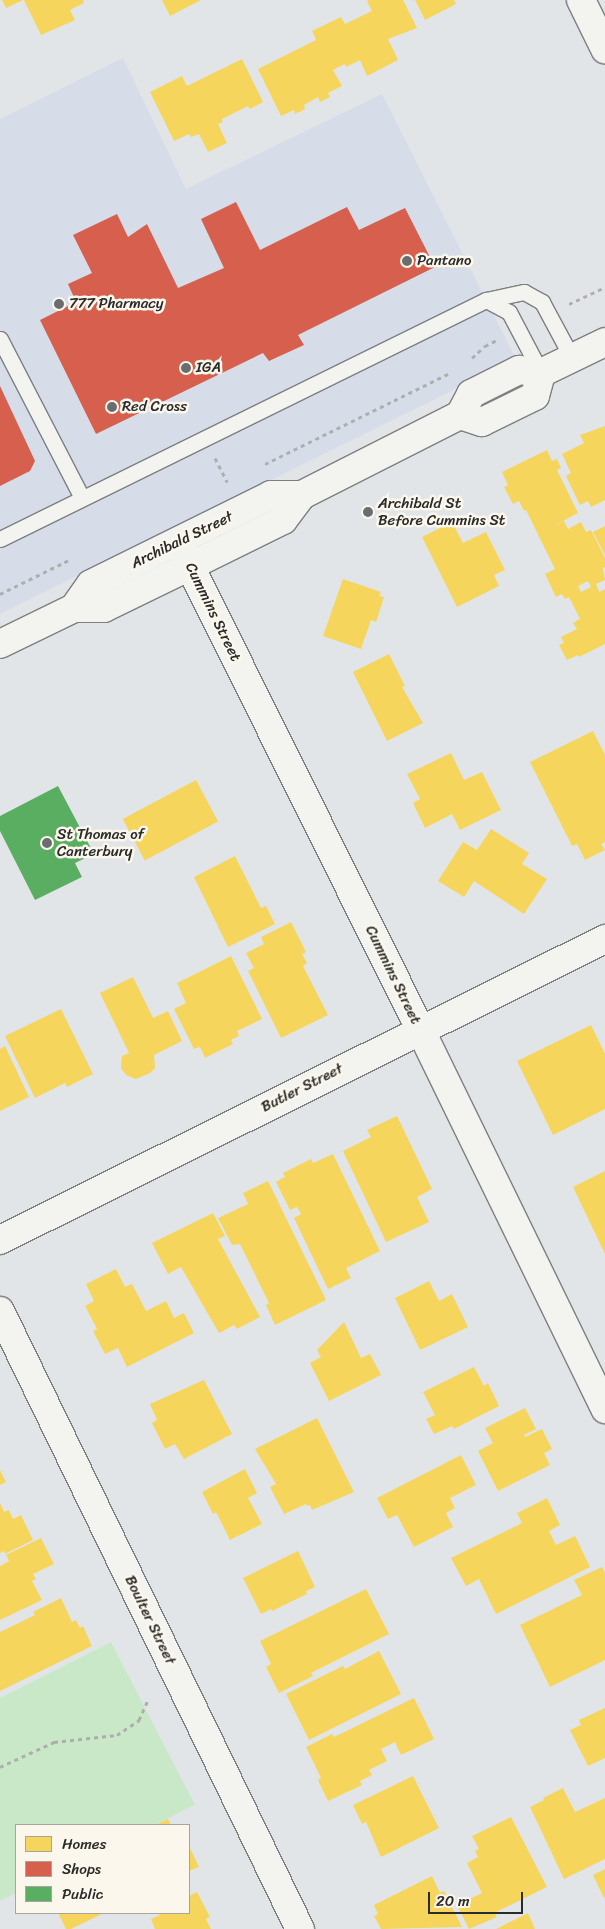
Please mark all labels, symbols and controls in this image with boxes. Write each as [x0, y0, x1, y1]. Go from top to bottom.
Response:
place label: Pantano [417, 252, 471, 270]
marker: Pantano [401, 255, 413, 267]
place label: 777 Pharmacy [69, 295, 164, 313]
marker: 777 Pharmacy [53, 298, 65, 310]
place label: IGA [196, 359, 221, 377]
marker: IGA [180, 362, 192, 374]
place label: Red Cross [122, 398, 187, 416]
marker: Red Cross [106, 401, 118, 413]
place label: Archibald St Before Cummins St [378, 494, 506, 529]
marker: Archibald St Before Cummins St [362, 506, 374, 518]
street label: Archibald Street [128, 508, 236, 572]
street label: Cummins Street [181, 560, 245, 664]
place label: St Thomas of Canterbury [57, 825, 144, 860]
marker: St Thomas of Canterbury [41, 837, 53, 849]
street label: Cummins Street [361, 923, 425, 1027]
street label: Butler Street [258, 1060, 346, 1116]
street label: Boulter Street [121, 1573, 179, 1667]
legend [15, 1824, 190, 1914]
text: Homes [62, 1831, 106, 1857]
text: Shops [62, 1856, 101, 1882]
text: Public [62, 1881, 103, 1907]
scale bar [430, 1882, 525, 1914]
text: 20 m [436, 1888, 470, 1914]

